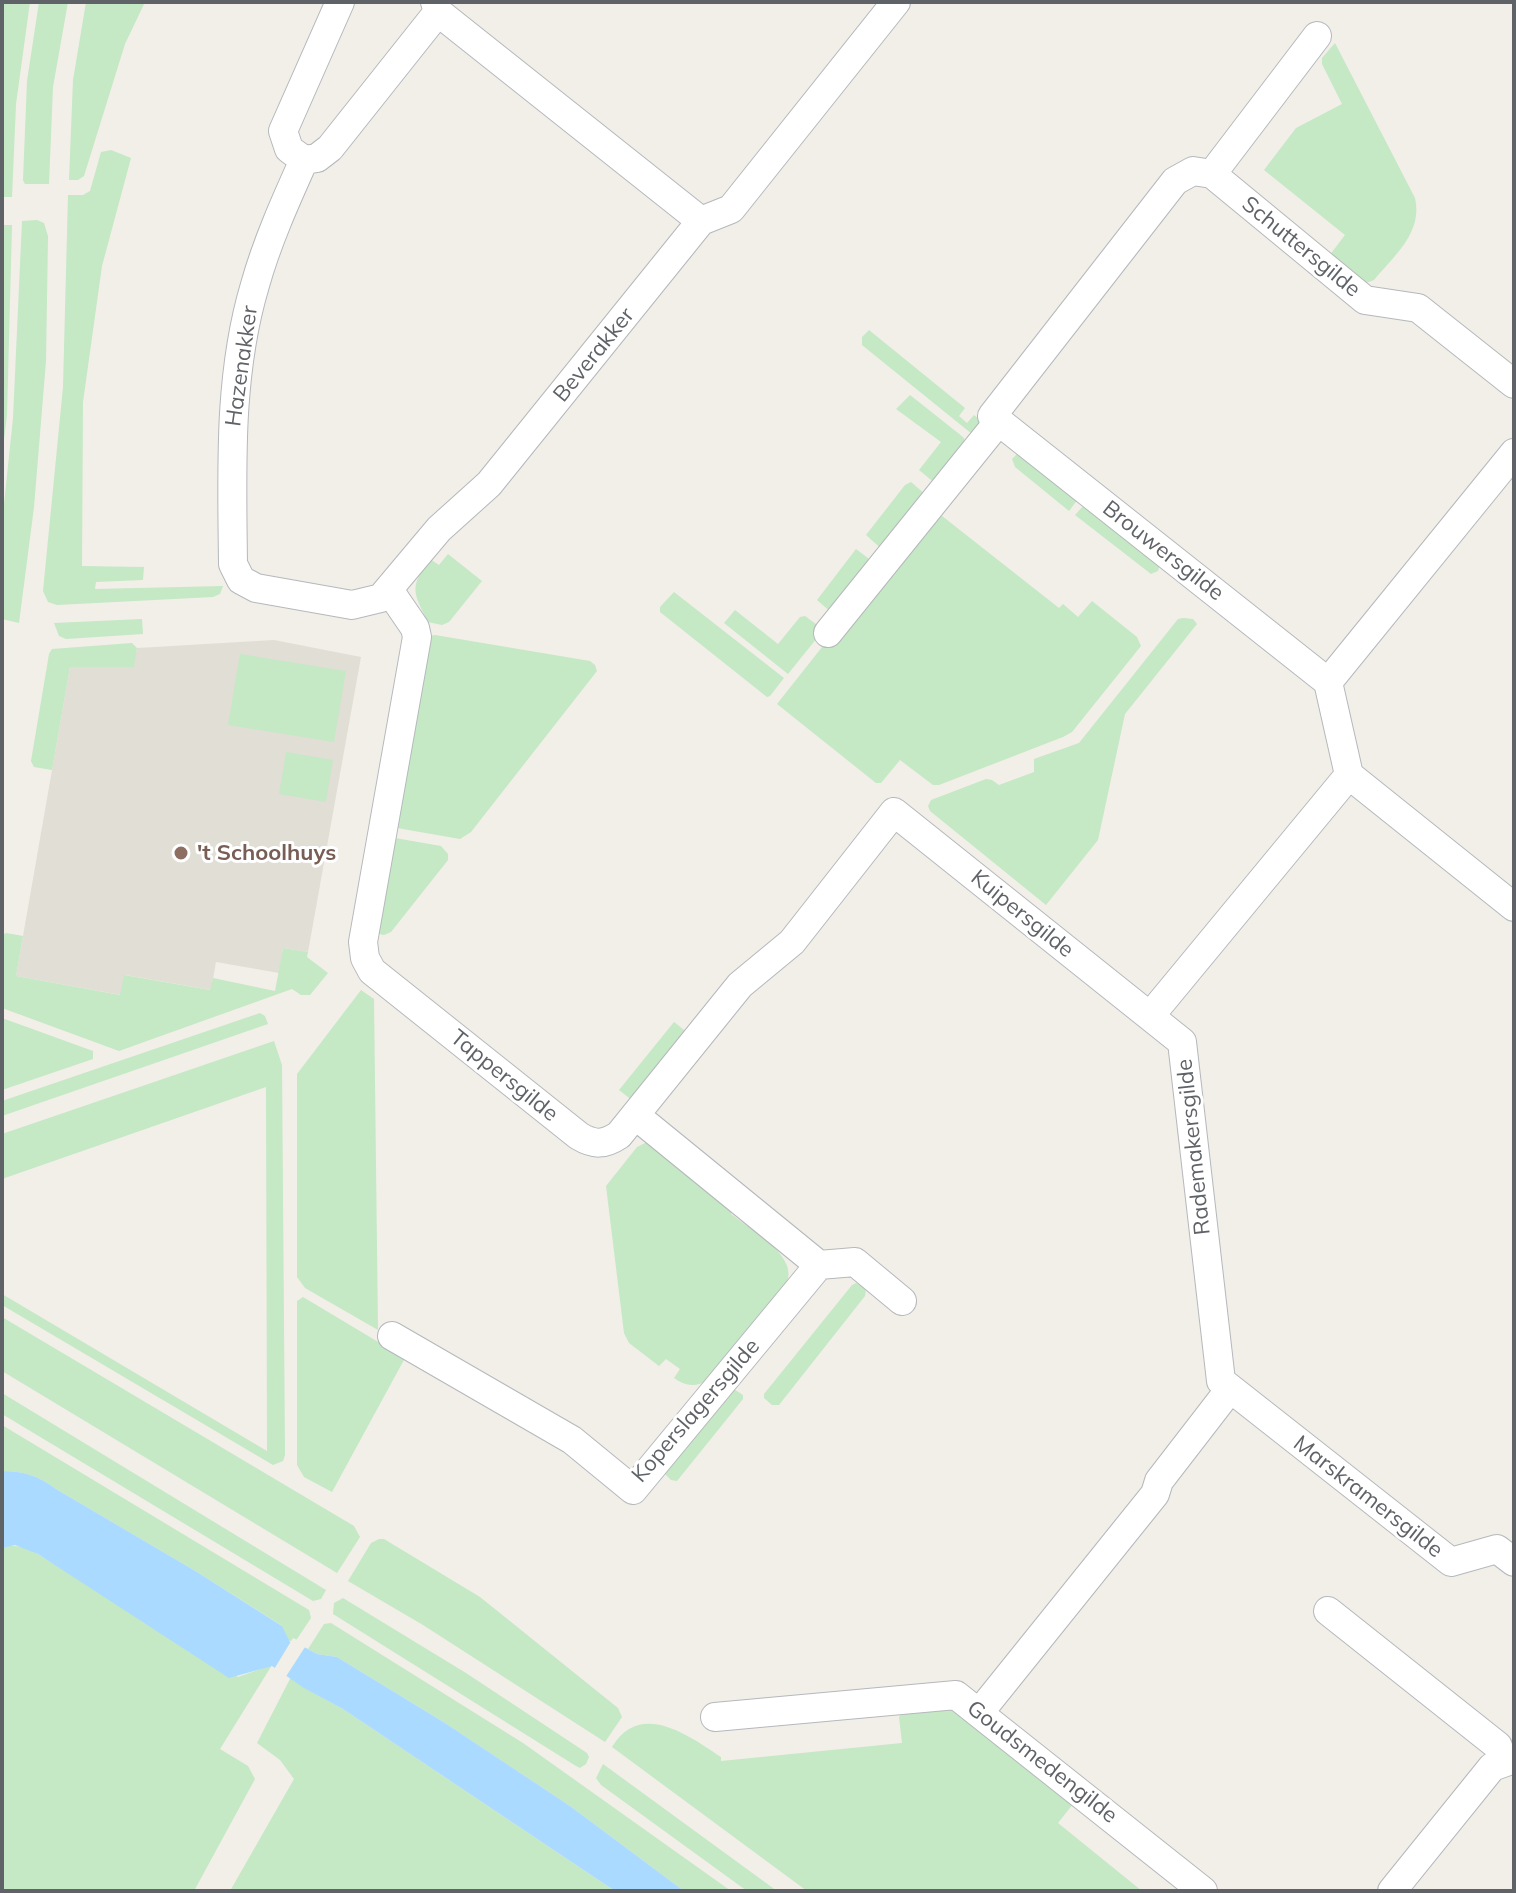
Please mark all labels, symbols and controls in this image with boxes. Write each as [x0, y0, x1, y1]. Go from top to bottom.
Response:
street label: Schuttersgilde [1236, 191, 1366, 303]
street label: Beverakker [548, 303, 640, 407]
street label: Hazenakker [220, 304, 264, 428]
street label: Brouwersgilde [1097, 495, 1229, 607]
place label: 't Schoolhuys [197, 840, 336, 866]
marker: 't Schoolhuys [172, 844, 190, 862]
street label: Kuipersgilde [965, 865, 1079, 963]
street label: Tappersgilde [445, 1025, 563, 1127]
street label: Rademakersgilde [1172, 1058, 1216, 1236]
street label: Koperslagersgilde [626, 1334, 766, 1488]
street label: Marskramersgilde [1288, 1430, 1448, 1564]
street label: Goudsmedengilde [961, 1695, 1123, 1829]

